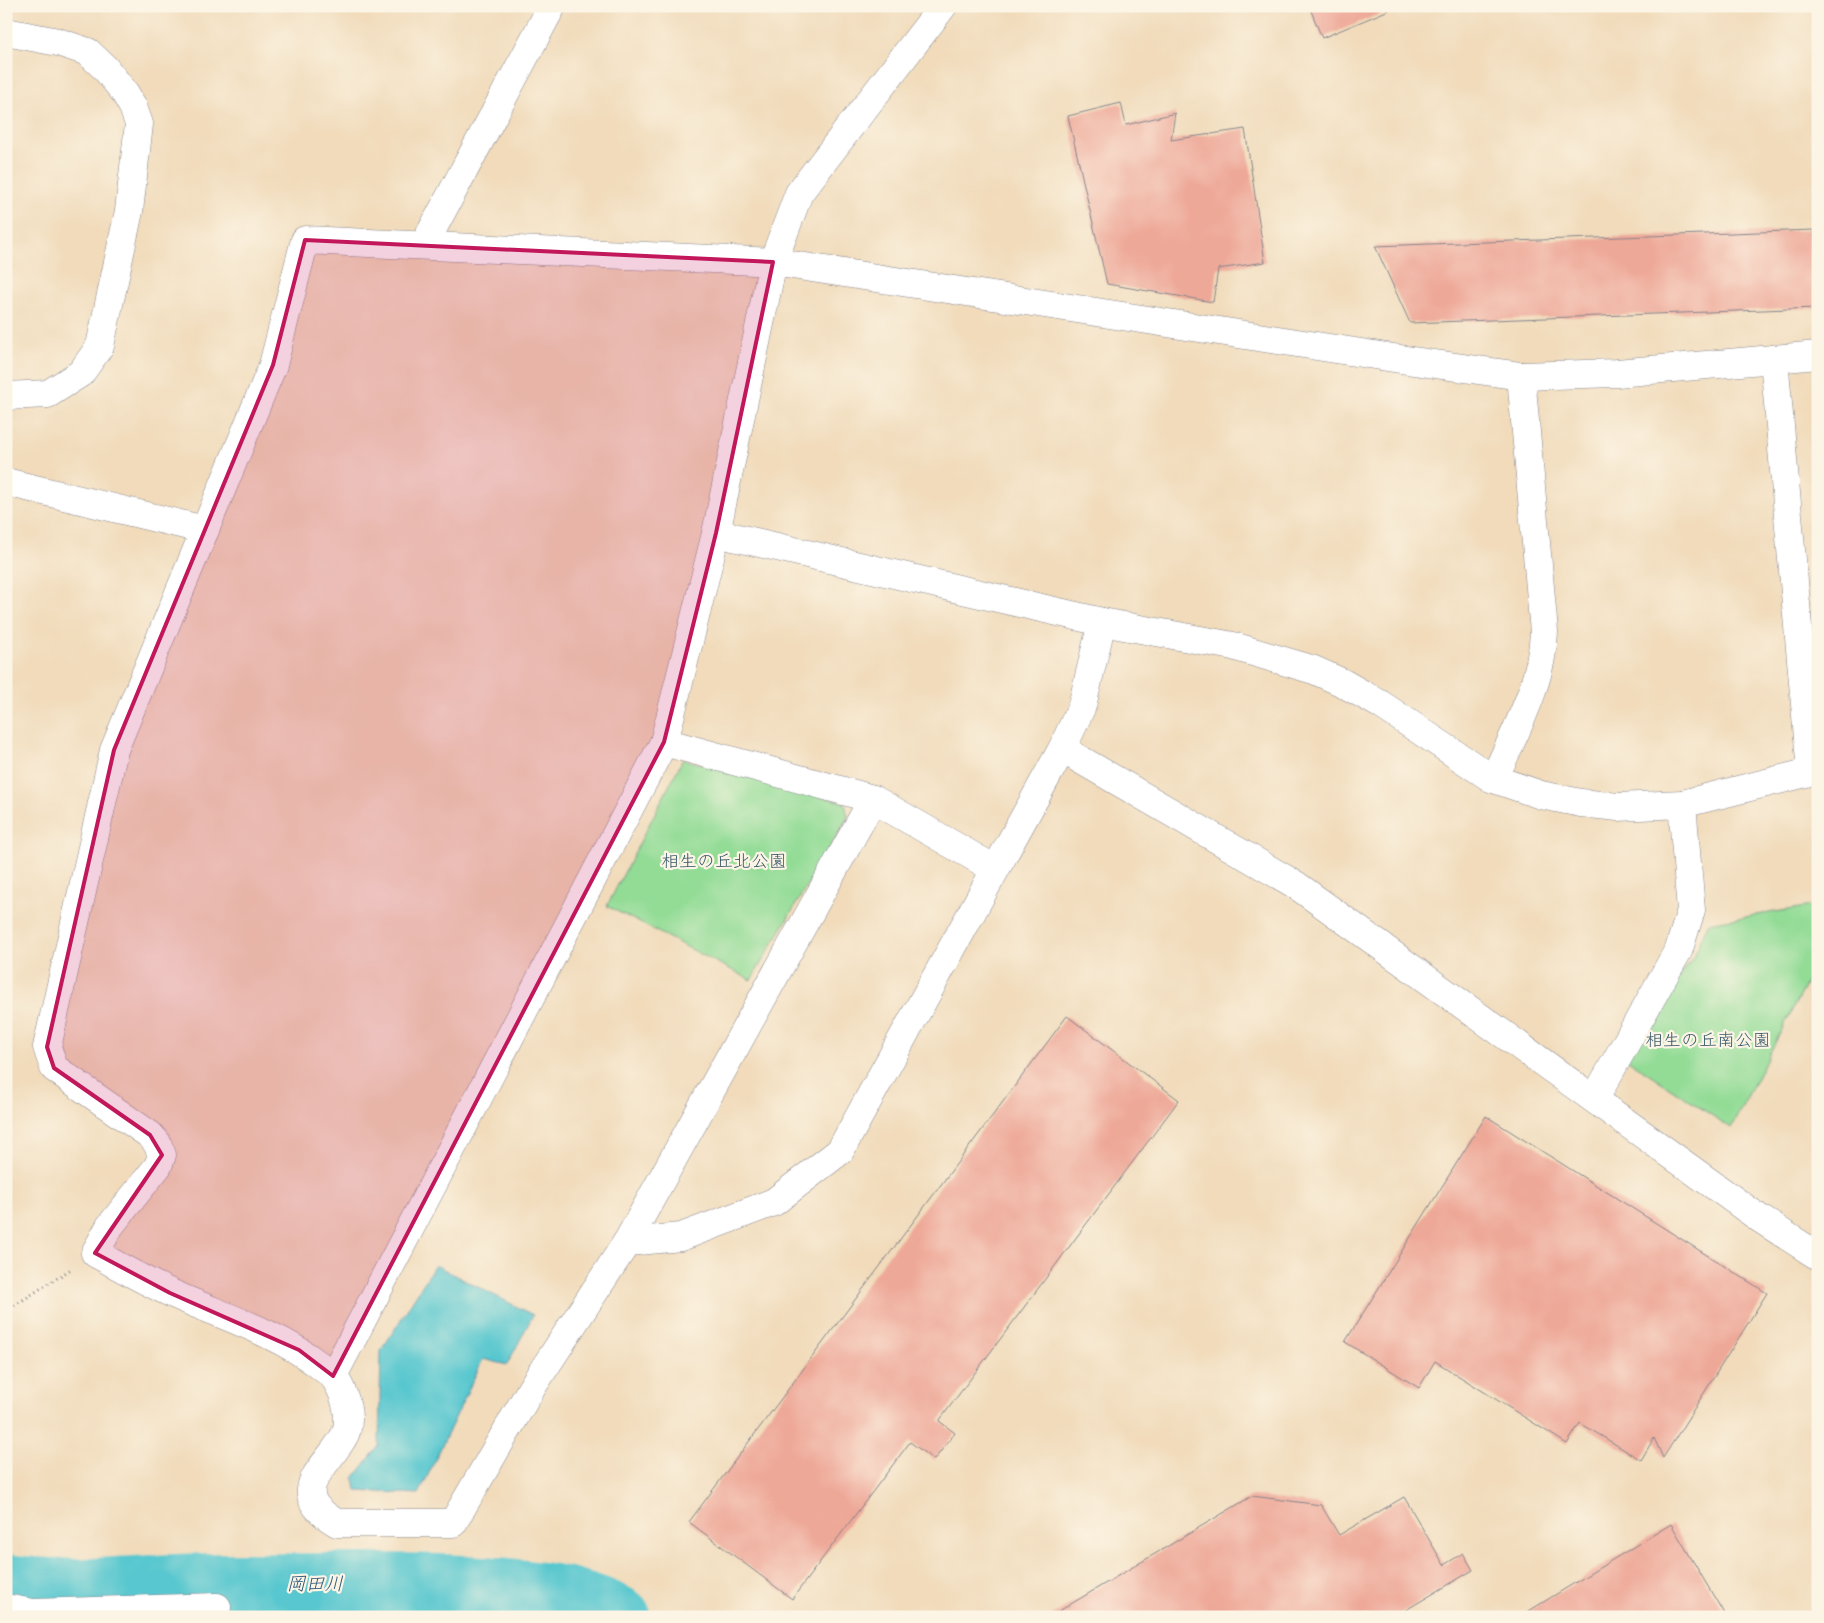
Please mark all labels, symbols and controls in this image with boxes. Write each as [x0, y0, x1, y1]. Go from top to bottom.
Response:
park label: 相生の丘北公園 [661, 850, 787, 874]
park label: 相生の丘南公園 [1645, 1029, 1771, 1053]
water label: 岡田川 [286, 1572, 344, 1597]

